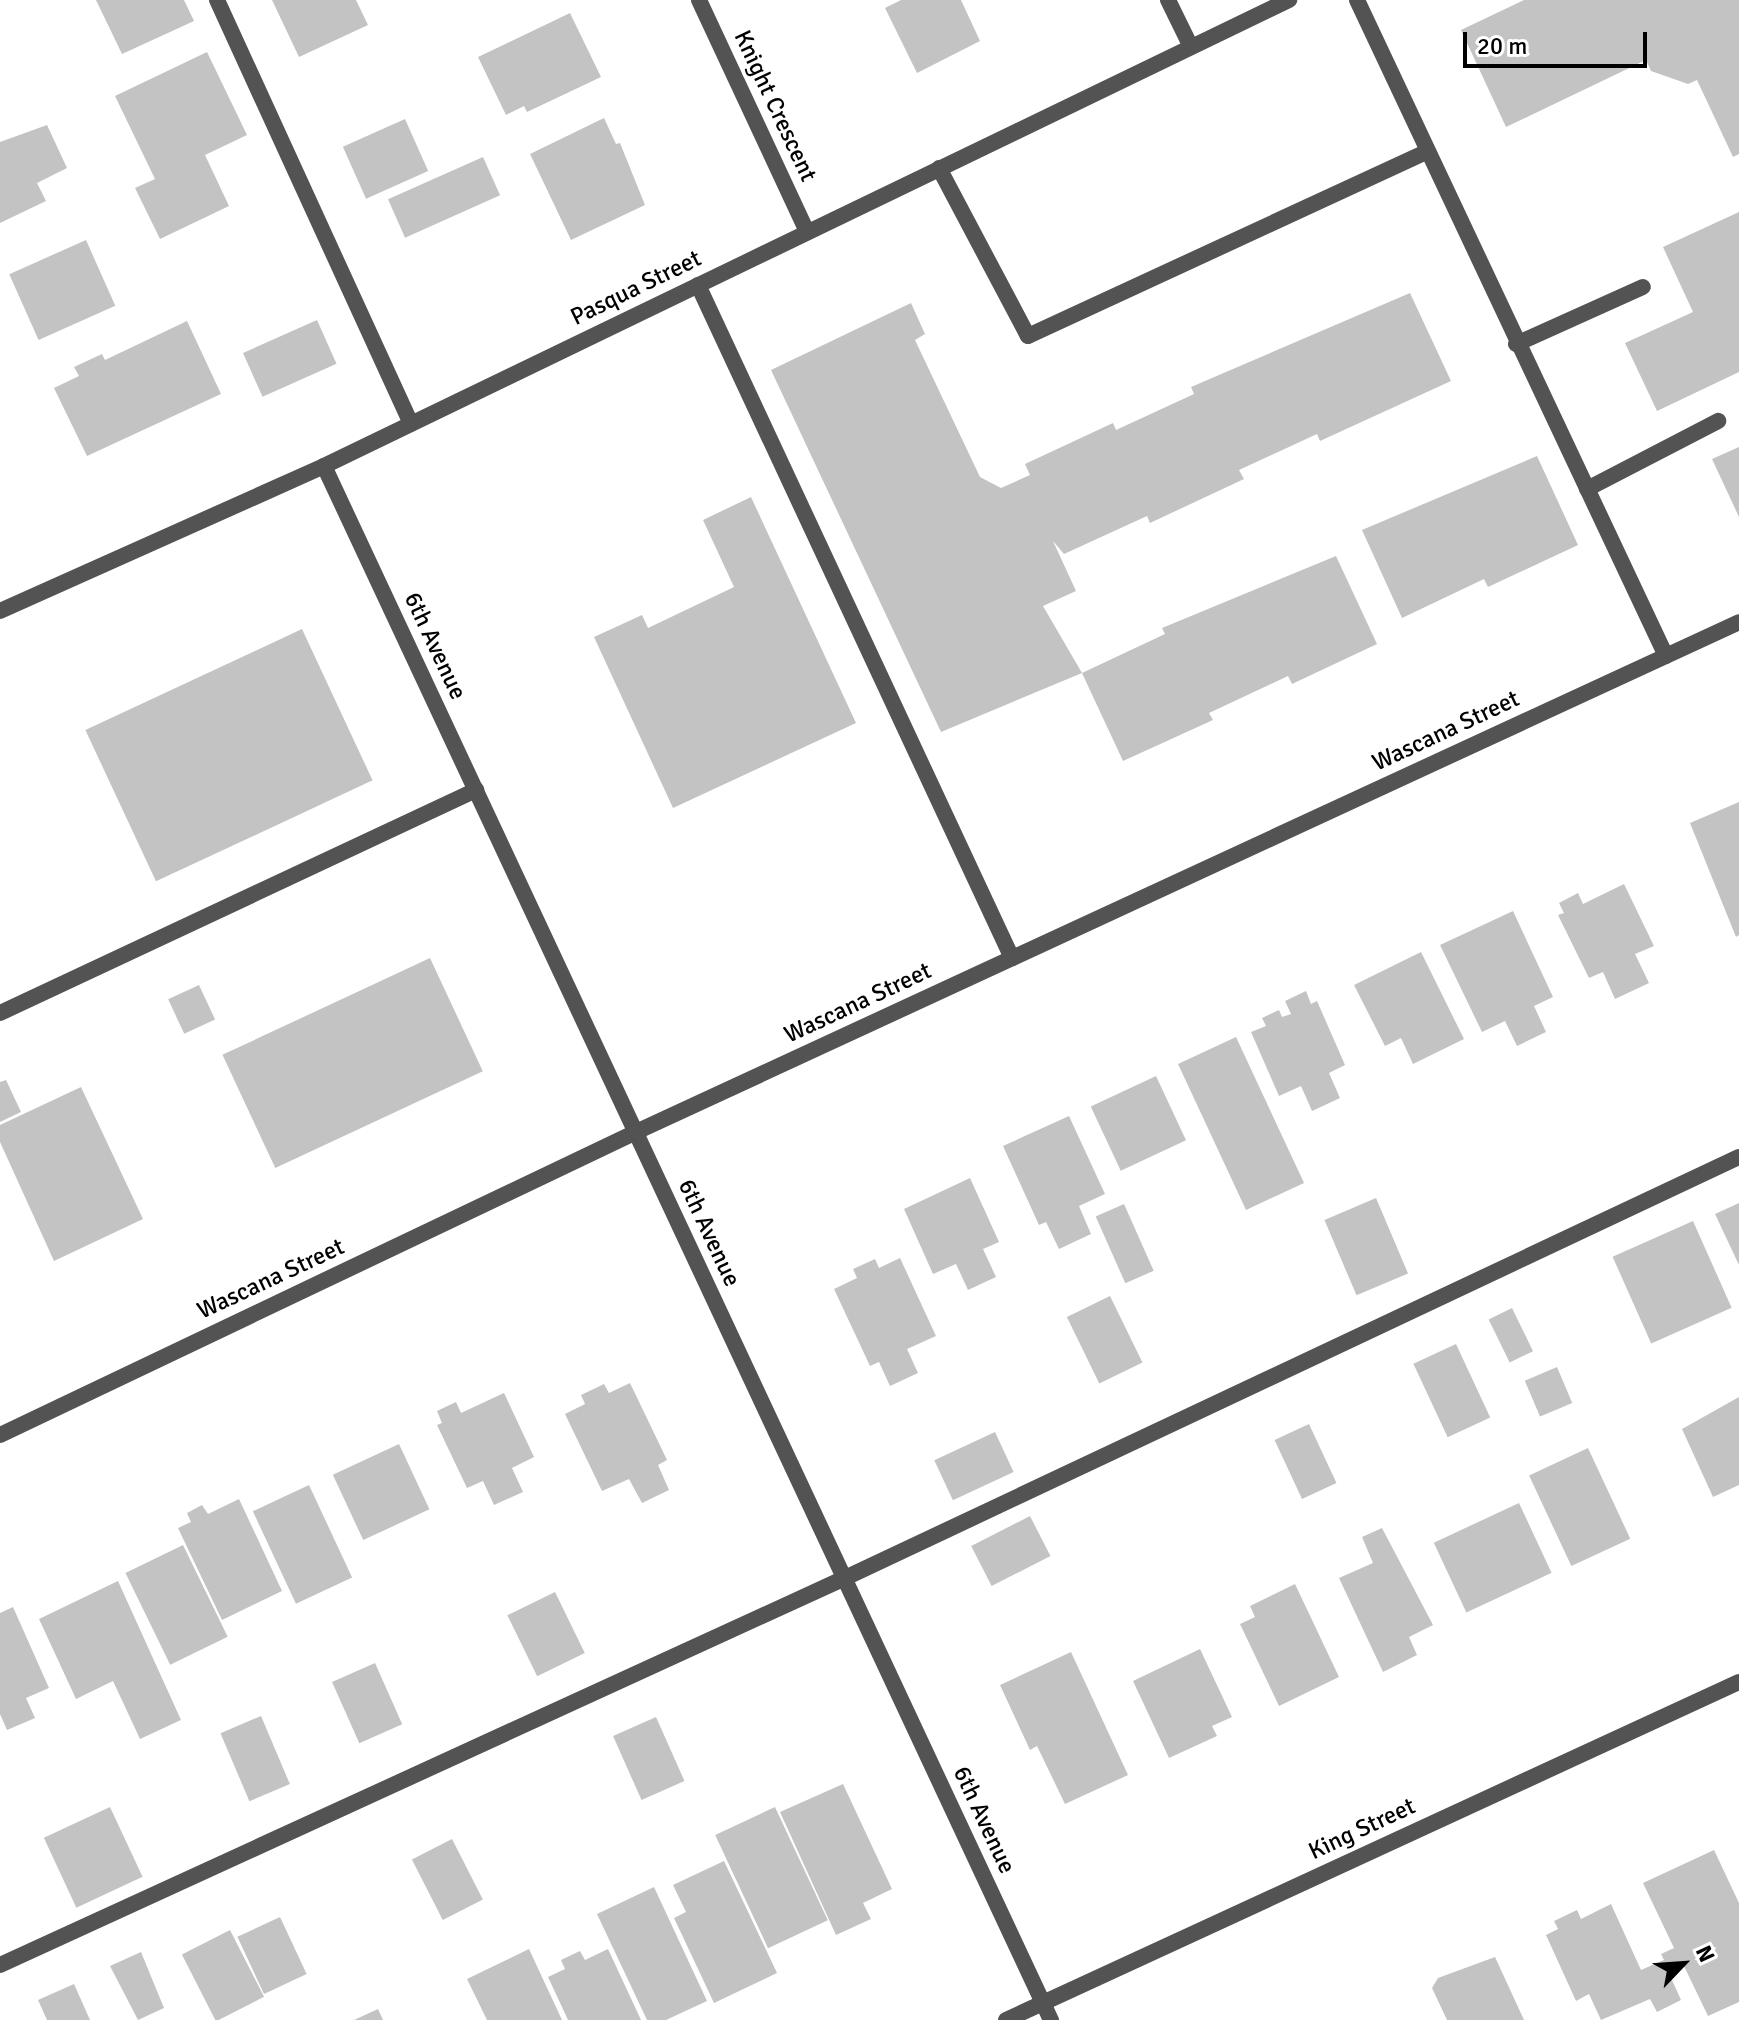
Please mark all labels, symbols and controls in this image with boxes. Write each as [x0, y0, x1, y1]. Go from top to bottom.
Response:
scale bar [1467, 16, 1651, 66]
street label: Knight Crescent [727, 26, 823, 186]
text: 20 m [1477, 31, 1527, 61]
street label: Pasqua Street [566, 244, 706, 332]
street label: 6th Avenue [398, 588, 472, 704]
street label: Wascana Street [1368, 684, 1524, 778]
street label: Wascana Street [780, 956, 936, 1050]
street label: 6th Avenue [672, 1175, 746, 1291]
street label: Wascana Street [193, 1232, 349, 1326]
street label: 6th Avenue [947, 1762, 1021, 1878]
street label: King Street [1304, 1792, 1420, 1866]
north arrow [1643, 1924, 1723, 2004]
text: N [1690, 1941, 1721, 1966]

